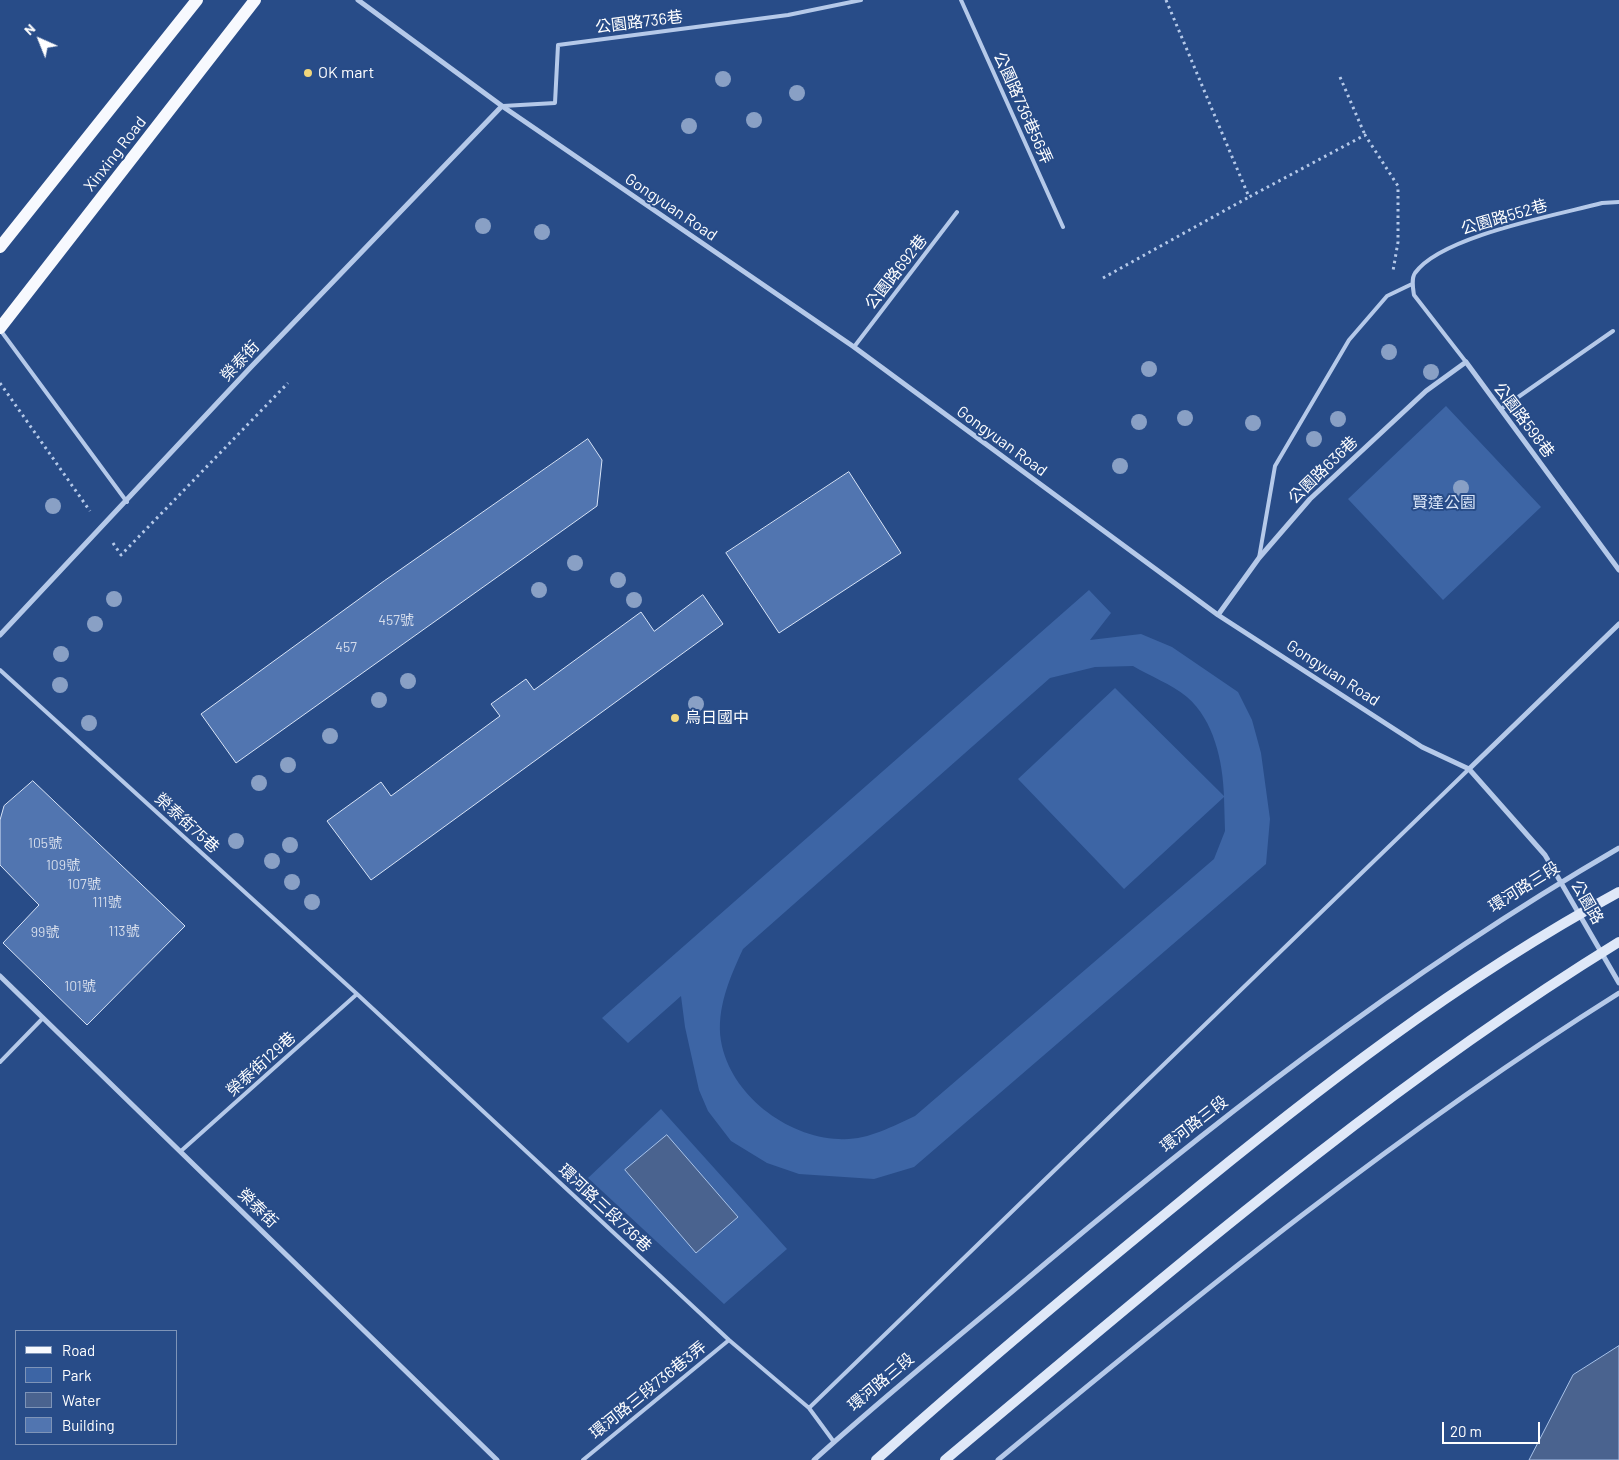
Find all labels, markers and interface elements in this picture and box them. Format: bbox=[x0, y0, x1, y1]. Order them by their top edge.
street label: 公園路736巷 bbox=[594, 7, 684, 37]
north arrow bbox=[15, 15, 65, 65]
text: N bbox=[20, 20, 38, 38]
street label: 公園路736巷56弄 bbox=[990, 49, 1056, 167]
place label: OK mart bbox=[318, 63, 374, 83]
marker: OK mart bbox=[302, 67, 314, 79]
street label: Xinxing Road bbox=[80, 113, 150, 195]
street label: Gongyuan Road bbox=[621, 169, 721, 245]
street label: 公園路552巷 bbox=[1459, 196, 1549, 238]
street label: 公園路692巷 bbox=[861, 231, 931, 313]
street label: 榮泰街 bbox=[217, 337, 263, 385]
street label: 公園路598巷 bbox=[1490, 379, 1558, 461]
street label: Gongyuan Road bbox=[953, 402, 1051, 480]
street label: 公園路636巷 bbox=[1284, 432, 1362, 508]
park label: 賢達公園 bbox=[1412, 493, 1476, 513]
house number: 457號 bbox=[378, 612, 414, 628]
street label: Gongyuan Road bbox=[1283, 636, 1383, 710]
house number: 457 bbox=[335, 639, 357, 655]
place label: 烏日國中 bbox=[685, 708, 749, 728]
marker: 烏日國中 bbox=[669, 712, 681, 724]
street label: 榮泰街75巷 bbox=[151, 789, 223, 857]
house number: 105號 bbox=[28, 835, 62, 851]
house number: 109號 bbox=[46, 857, 80, 873]
street label: 環河路三段 bbox=[1485, 858, 1563, 916]
house number: 107號 bbox=[67, 876, 101, 892]
street label: 公園路 bbox=[1567, 876, 1607, 928]
house number: 111號 bbox=[93, 894, 121, 910]
house number: 113號 bbox=[108, 923, 140, 939]
house number: 99號 bbox=[31, 924, 59, 940]
house number: 101號 bbox=[64, 978, 96, 994]
street label: 榮泰街129巷 bbox=[222, 1028, 300, 1100]
street label: 環河路三段 bbox=[1157, 1092, 1231, 1156]
street label: 環河路三段736巷 bbox=[555, 1160, 655, 1256]
street label: 榮泰街 bbox=[234, 1184, 282, 1232]
legend bbox=[15, 1330, 178, 1445]
street label: 環河路三段736巷3弄 bbox=[586, 1337, 710, 1443]
text: Road bbox=[62, 1341, 95, 1359]
street label: 環河路三段 bbox=[844, 1349, 918, 1415]
text: Park bbox=[62, 1366, 91, 1384]
text: Water bbox=[62, 1391, 101, 1409]
scale bar bbox=[1444, 1412, 1542, 1444]
text: Building bbox=[62, 1416, 115, 1434]
text: 20 m bbox=[1450, 1422, 1482, 1440]

